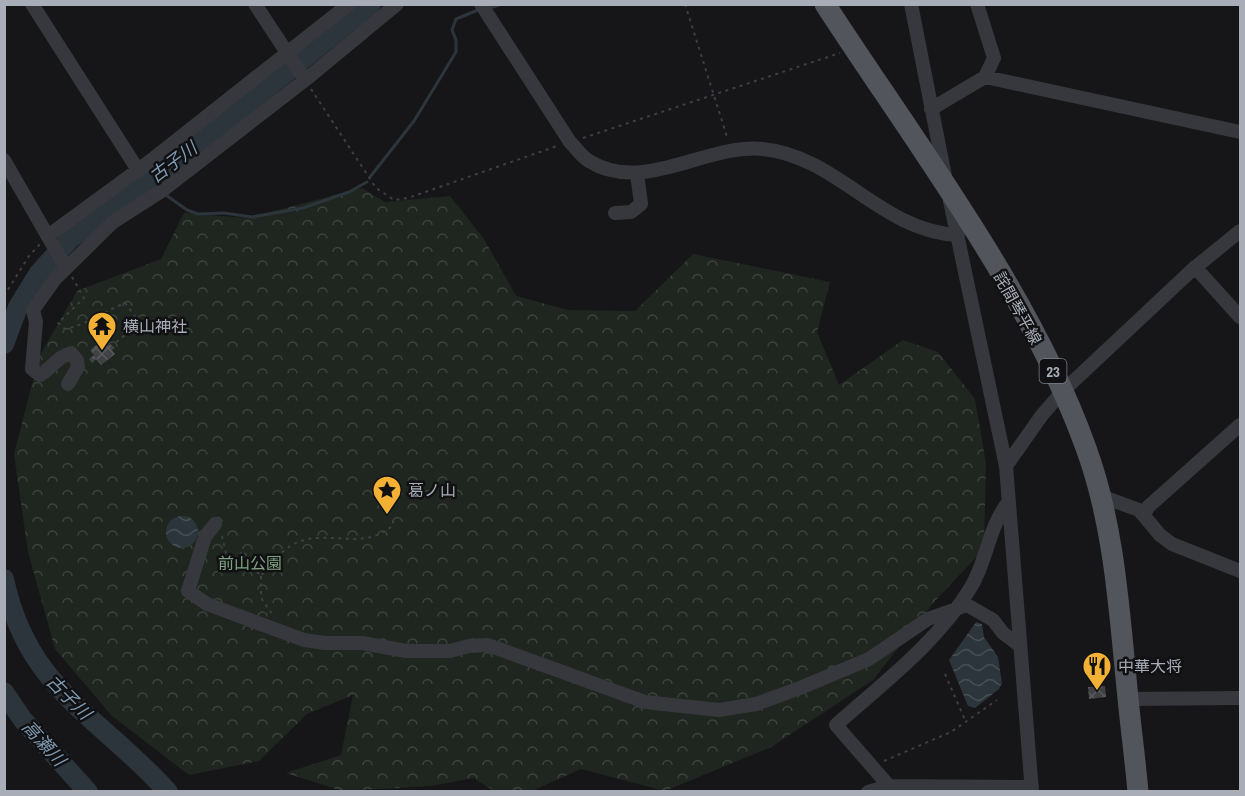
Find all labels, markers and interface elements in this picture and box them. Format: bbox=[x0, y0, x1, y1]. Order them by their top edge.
water label: 古子川 bbox=[144, 135, 204, 188]
street label: 詫間琴平線 bbox=[989, 268, 1047, 348]
temple icon: 横山神社 bbox=[86, 310, 118, 352]
place label: 横山神社 bbox=[123, 315, 187, 337]
road number: 23 bbox=[1040, 359, 1066, 383]
place icon: 葛ノ山 bbox=[371, 474, 403, 516]
place label: 葛ノ山 bbox=[408, 479, 456, 501]
park label: 前山公園 bbox=[218, 552, 282, 574]
restaurant icon: 中華大将 bbox=[1081, 650, 1113, 692]
place label: 中華大将 bbox=[1118, 655, 1182, 677]
water label: 古子川 bbox=[41, 669, 98, 726]
water label: 高瀬川 bbox=[17, 715, 73, 773]

